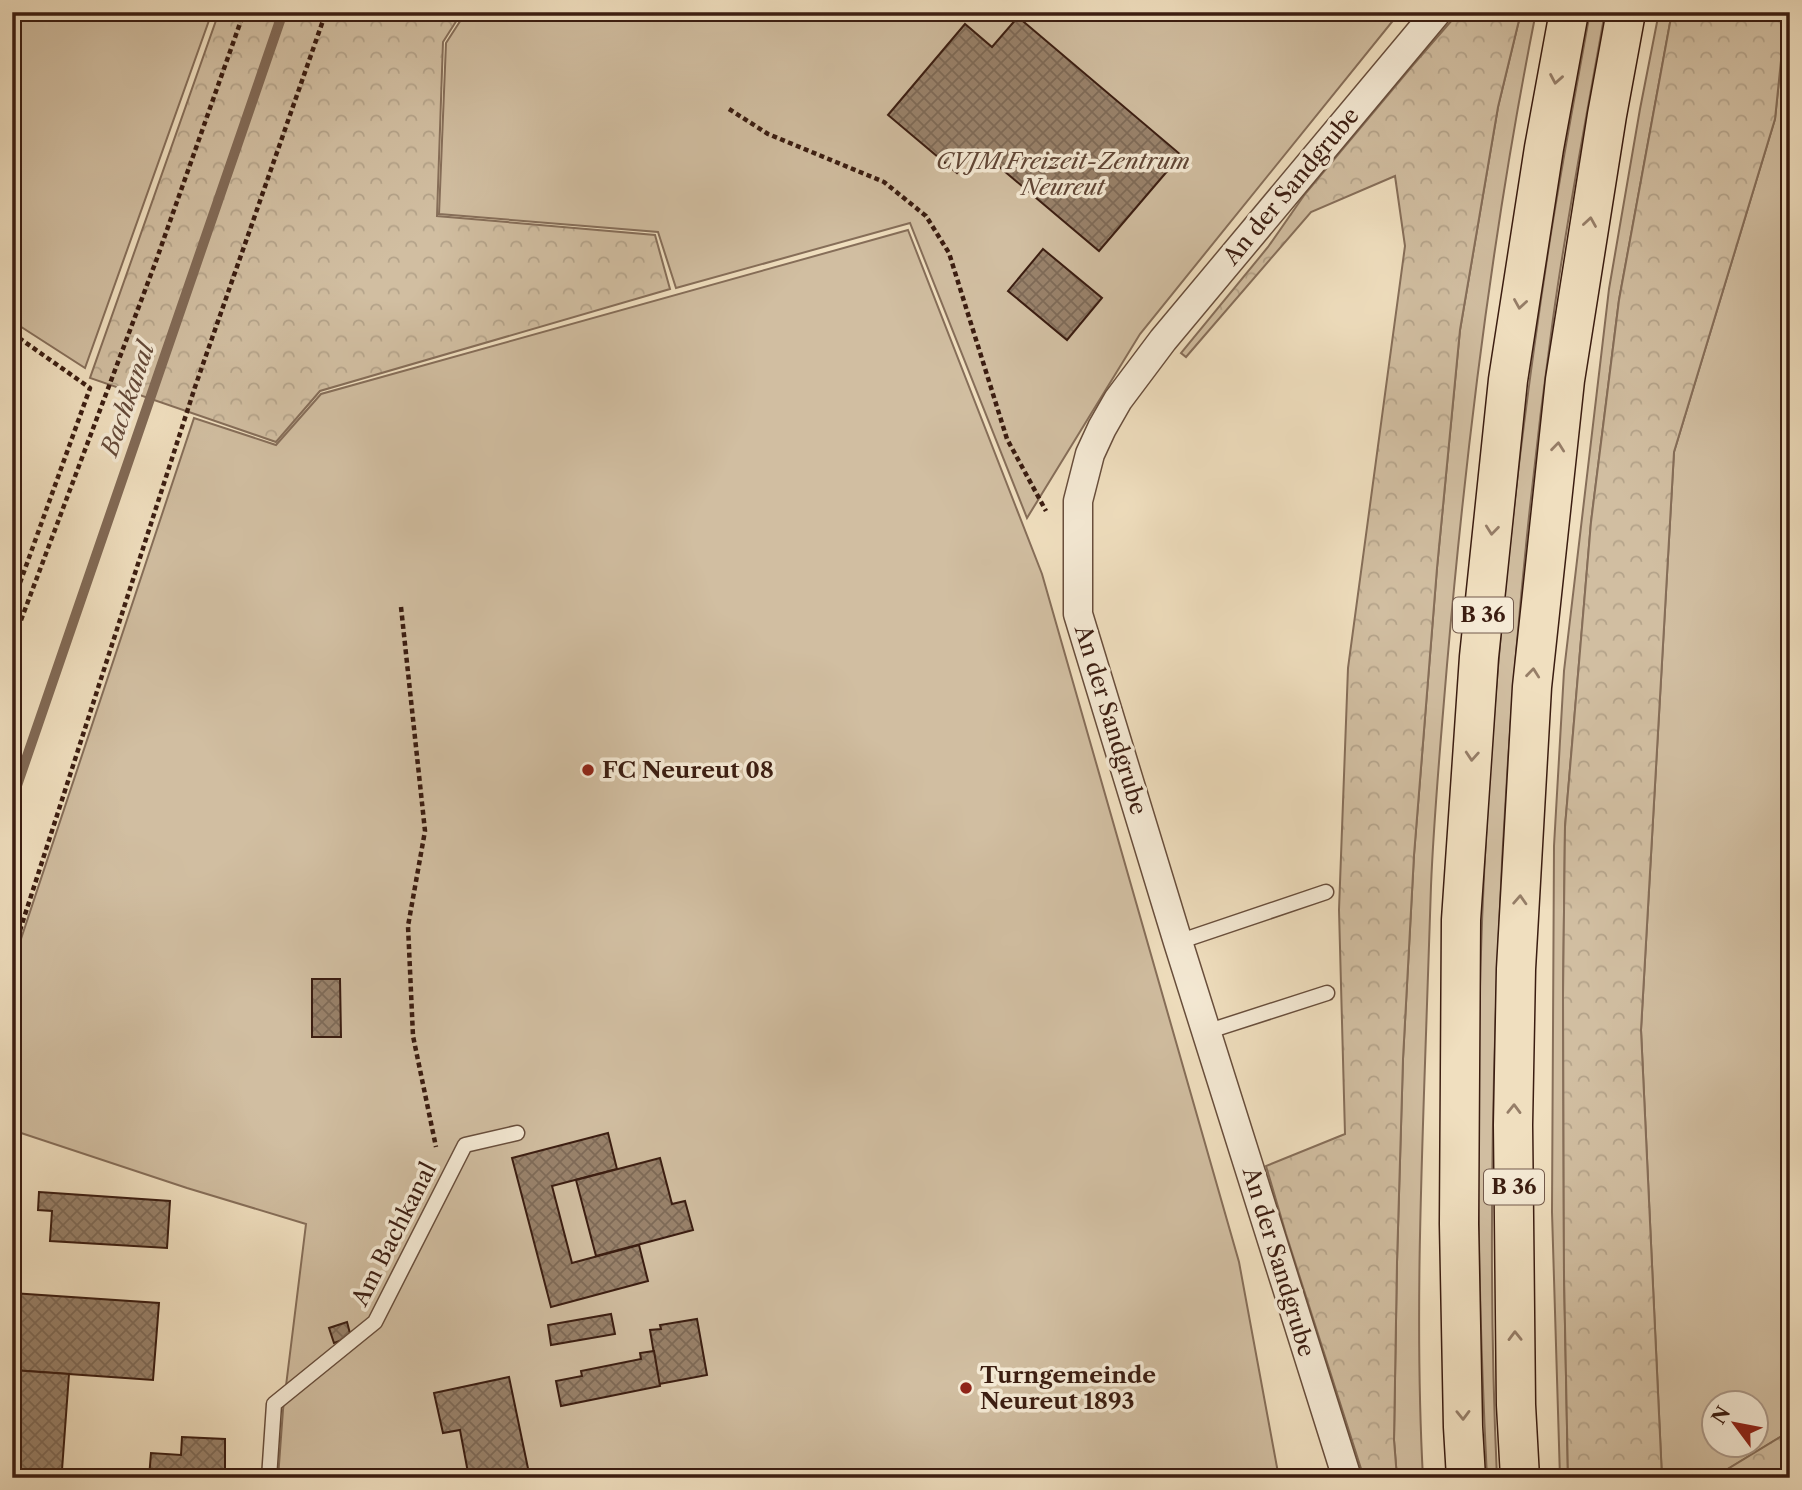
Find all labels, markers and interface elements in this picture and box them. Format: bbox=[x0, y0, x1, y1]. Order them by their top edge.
one-way arrow bbox=[1550, 73, 1565, 85]
street label: An der Sandgrube bbox=[1216, 102, 1365, 271]
park label: CVJM Freizeit-Zentrum Neureut bbox=[936, 147, 1190, 201]
one-way arrow bbox=[1582, 216, 1597, 228]
one-way arrow bbox=[1513, 298, 1528, 310]
water label: Bachkanal bbox=[94, 336, 161, 461]
one-way arrow bbox=[1550, 441, 1565, 452]
one-way arrow bbox=[1485, 524, 1500, 535]
road number: B 36 bbox=[1453, 598, 1513, 632]
street label: An der Sandgrube bbox=[1069, 621, 1153, 818]
one-way arrow bbox=[1526, 668, 1541, 679]
one-way arrow bbox=[1465, 751, 1480, 762]
place label: FC Neureut 08 bbox=[602, 756, 774, 784]
marker: FC Neureut 08 bbox=[580, 762, 596, 778]
one-way arrow bbox=[1512, 895, 1527, 906]
one-way arrow bbox=[1506, 1103, 1521, 1114]
street label: Am Bachkanal bbox=[345, 1157, 442, 1311]
street label: An der Sandgrube bbox=[1237, 1163, 1321, 1360]
road number: B 36 bbox=[1484, 1170, 1544, 1204]
one-way arrow bbox=[1507, 1331, 1523, 1341]
place label: Turngemeinde Neureut 1893 bbox=[980, 1361, 1156, 1415]
marker: Turngemeinde Neureut 1893 bbox=[958, 1380, 974, 1396]
north arrow bbox=[1700, 1388, 1770, 1458]
text: N bbox=[1707, 1402, 1735, 1428]
one-way arrow bbox=[1455, 1410, 1471, 1421]

